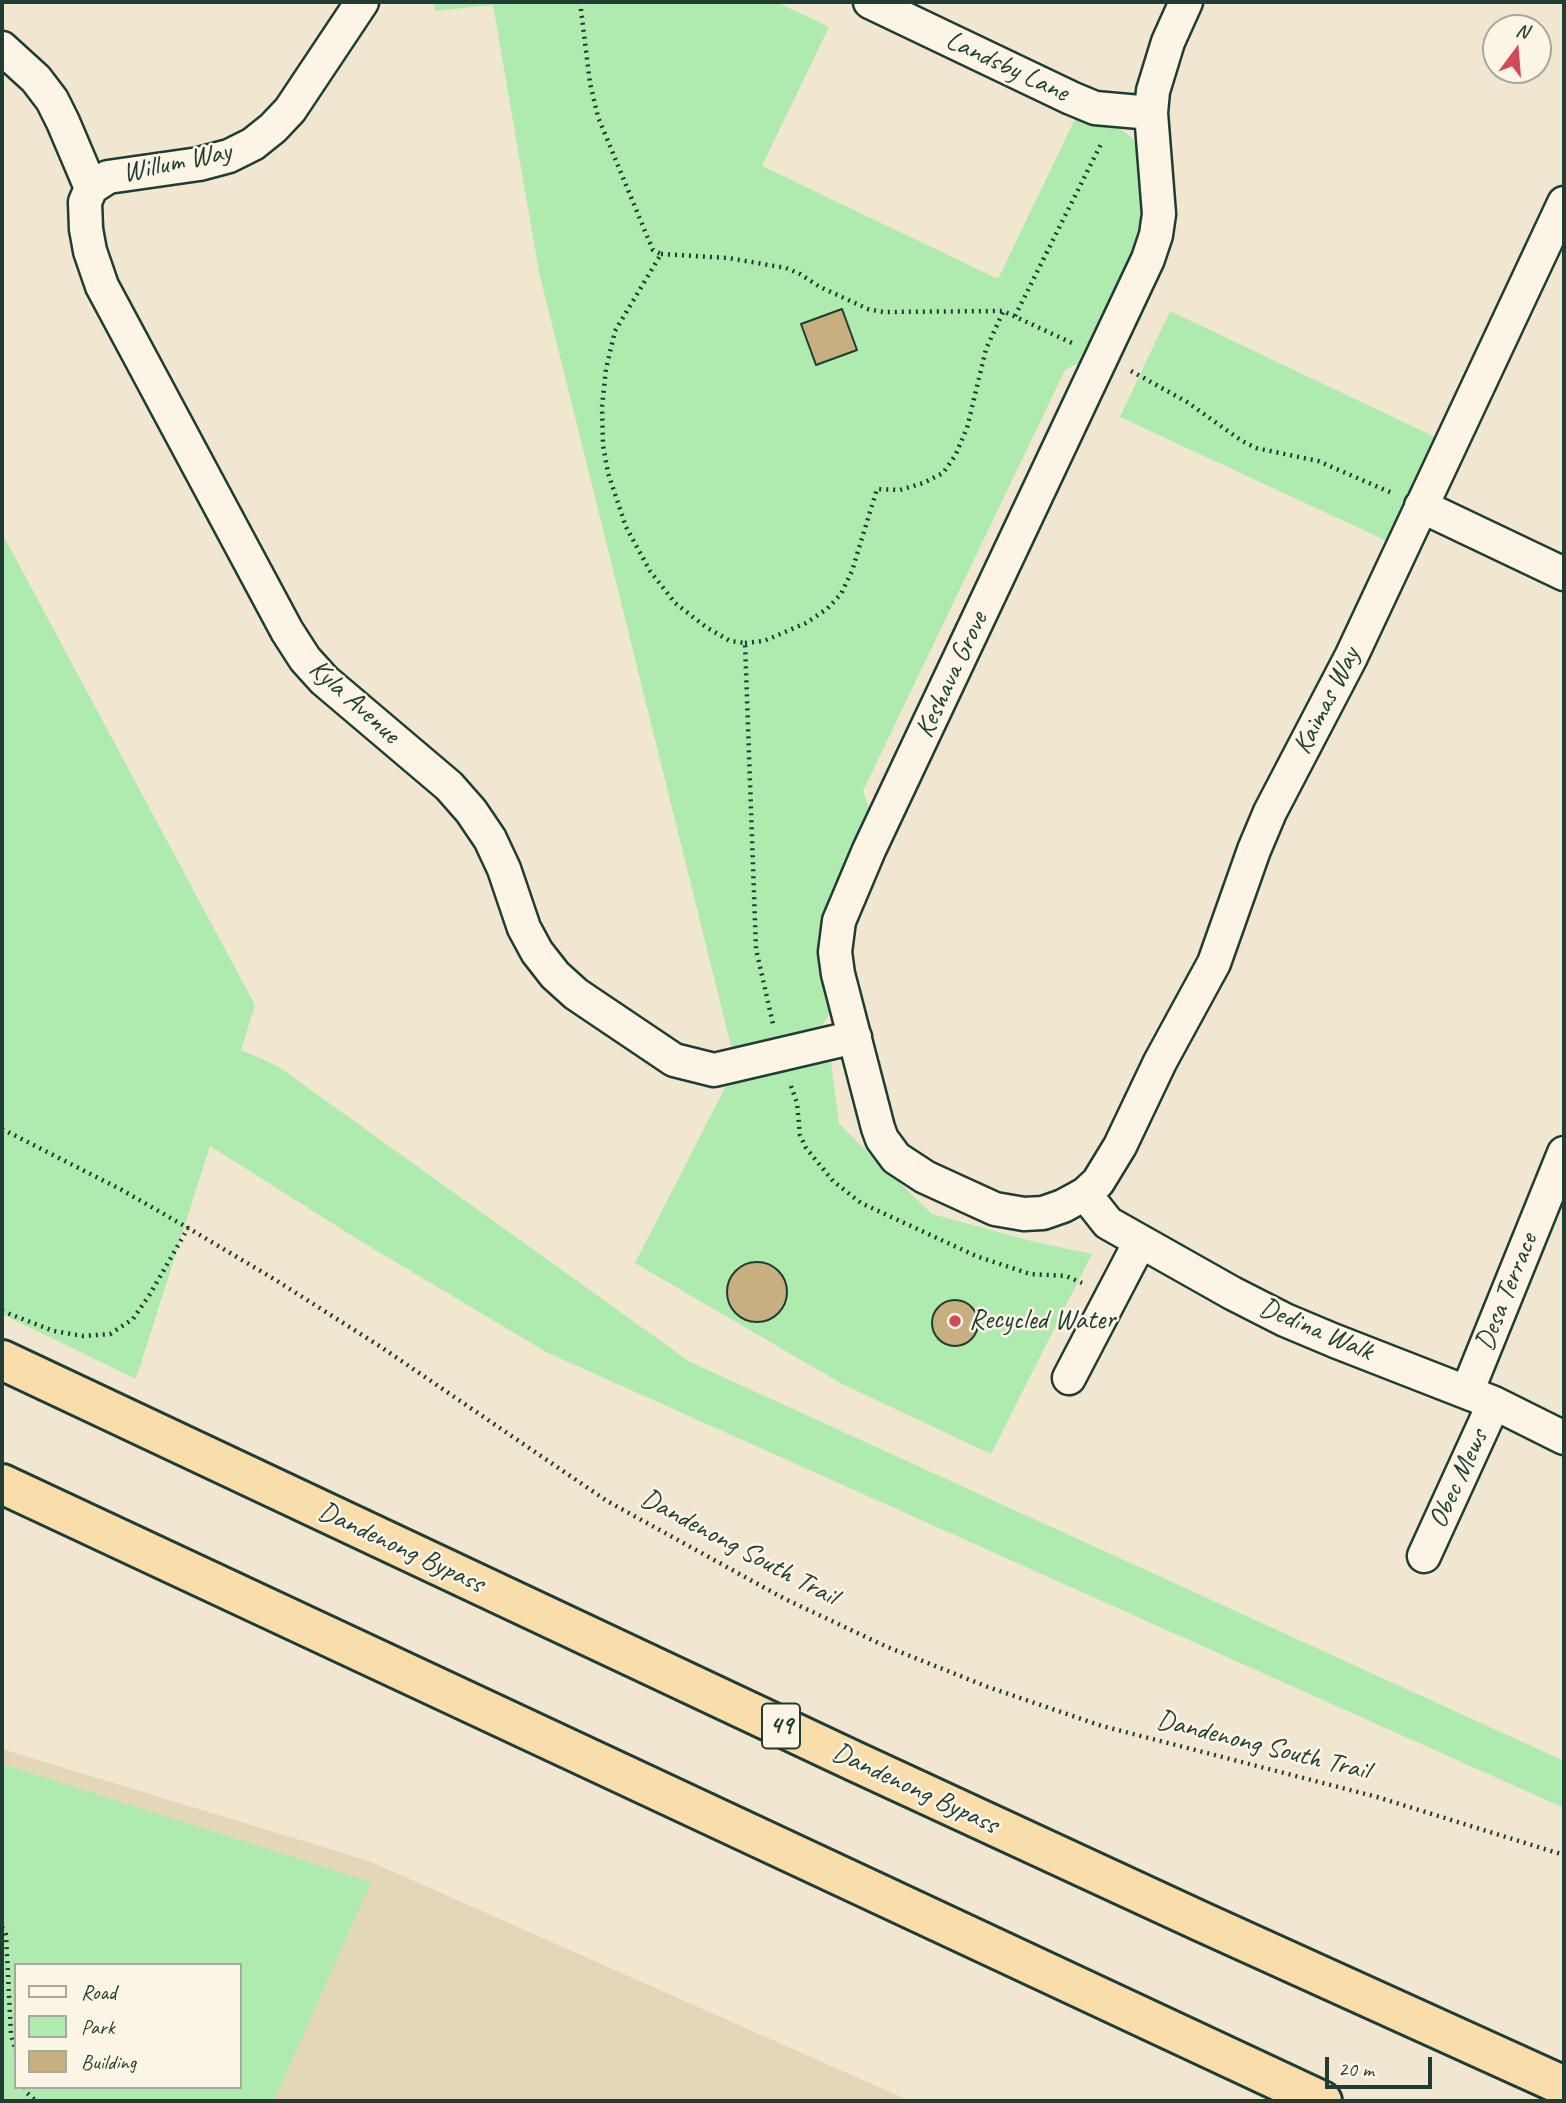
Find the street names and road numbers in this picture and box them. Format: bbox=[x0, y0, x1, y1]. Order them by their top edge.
street label: Landsby Lane bbox=[940, 24, 1074, 110]
street label: Willum Way bbox=[120, 135, 234, 191]
street label: Keshava Grove bbox=[908, 607, 996, 743]
street label: Kaimas Way bbox=[1286, 642, 1368, 760]
street label: Kyla Avenue bbox=[302, 652, 406, 752]
street label: Desa Terrace bbox=[1468, 1228, 1546, 1356]
street label: Dedina Walk bbox=[1254, 1291, 1378, 1369]
street label: Obec Mews bbox=[1422, 1424, 1496, 1534]
street label: Dandenong South Trail bbox=[635, 1482, 843, 1614]
street label: Dandenong Bypass bbox=[313, 1495, 489, 1601]
street label: Dandenong South Trail bbox=[1153, 1703, 1373, 1789]
road number: 49 bbox=[762, 1704, 800, 1749]
street label: Dandenong Bypass bbox=[827, 1736, 1003, 1842]

